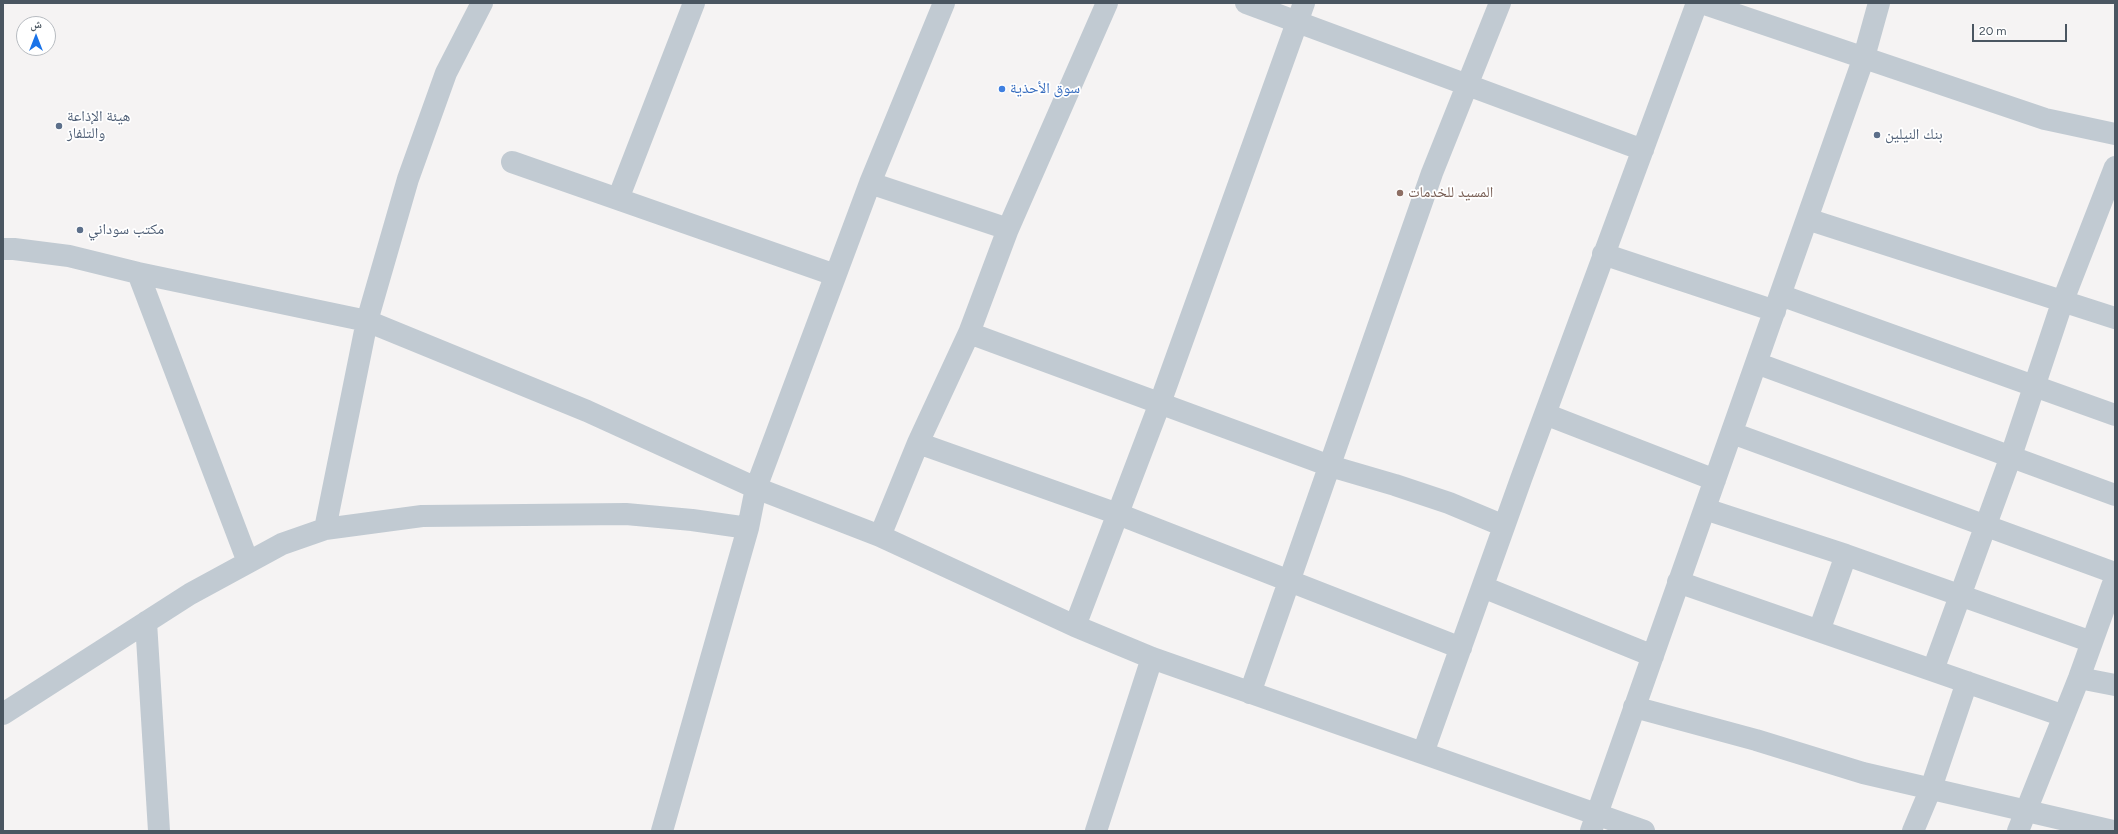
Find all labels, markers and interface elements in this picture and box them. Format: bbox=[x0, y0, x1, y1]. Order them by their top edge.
north arrow bbox=[16, 16, 56, 56]
scale bar bbox=[1974, 16, 2069, 42]
text: ش bbox=[30, 18, 42, 31]
text: 20 m bbox=[1979, 24, 2007, 38]
place label: سوق الأحذية bbox=[1010, 80, 1080, 98]
marker: سوق الأحذية bbox=[997, 84, 1007, 94]
place label: هيئة الإذاعة والتلفاز bbox=[67, 108, 130, 143]
marker: هيئة الإذاعة والتلفاز bbox=[54, 121, 64, 131]
place label: بنك النيلين bbox=[1885, 126, 1943, 144]
marker: بنك النيلين bbox=[1872, 130, 1882, 140]
place label: المسيد للخدمات bbox=[1408, 184, 1493, 202]
marker: المسيد للخدمات bbox=[1395, 188, 1405, 198]
place label: مكتب سوداني bbox=[88, 221, 164, 239]
marker: مكتب سوداني bbox=[75, 225, 85, 235]

